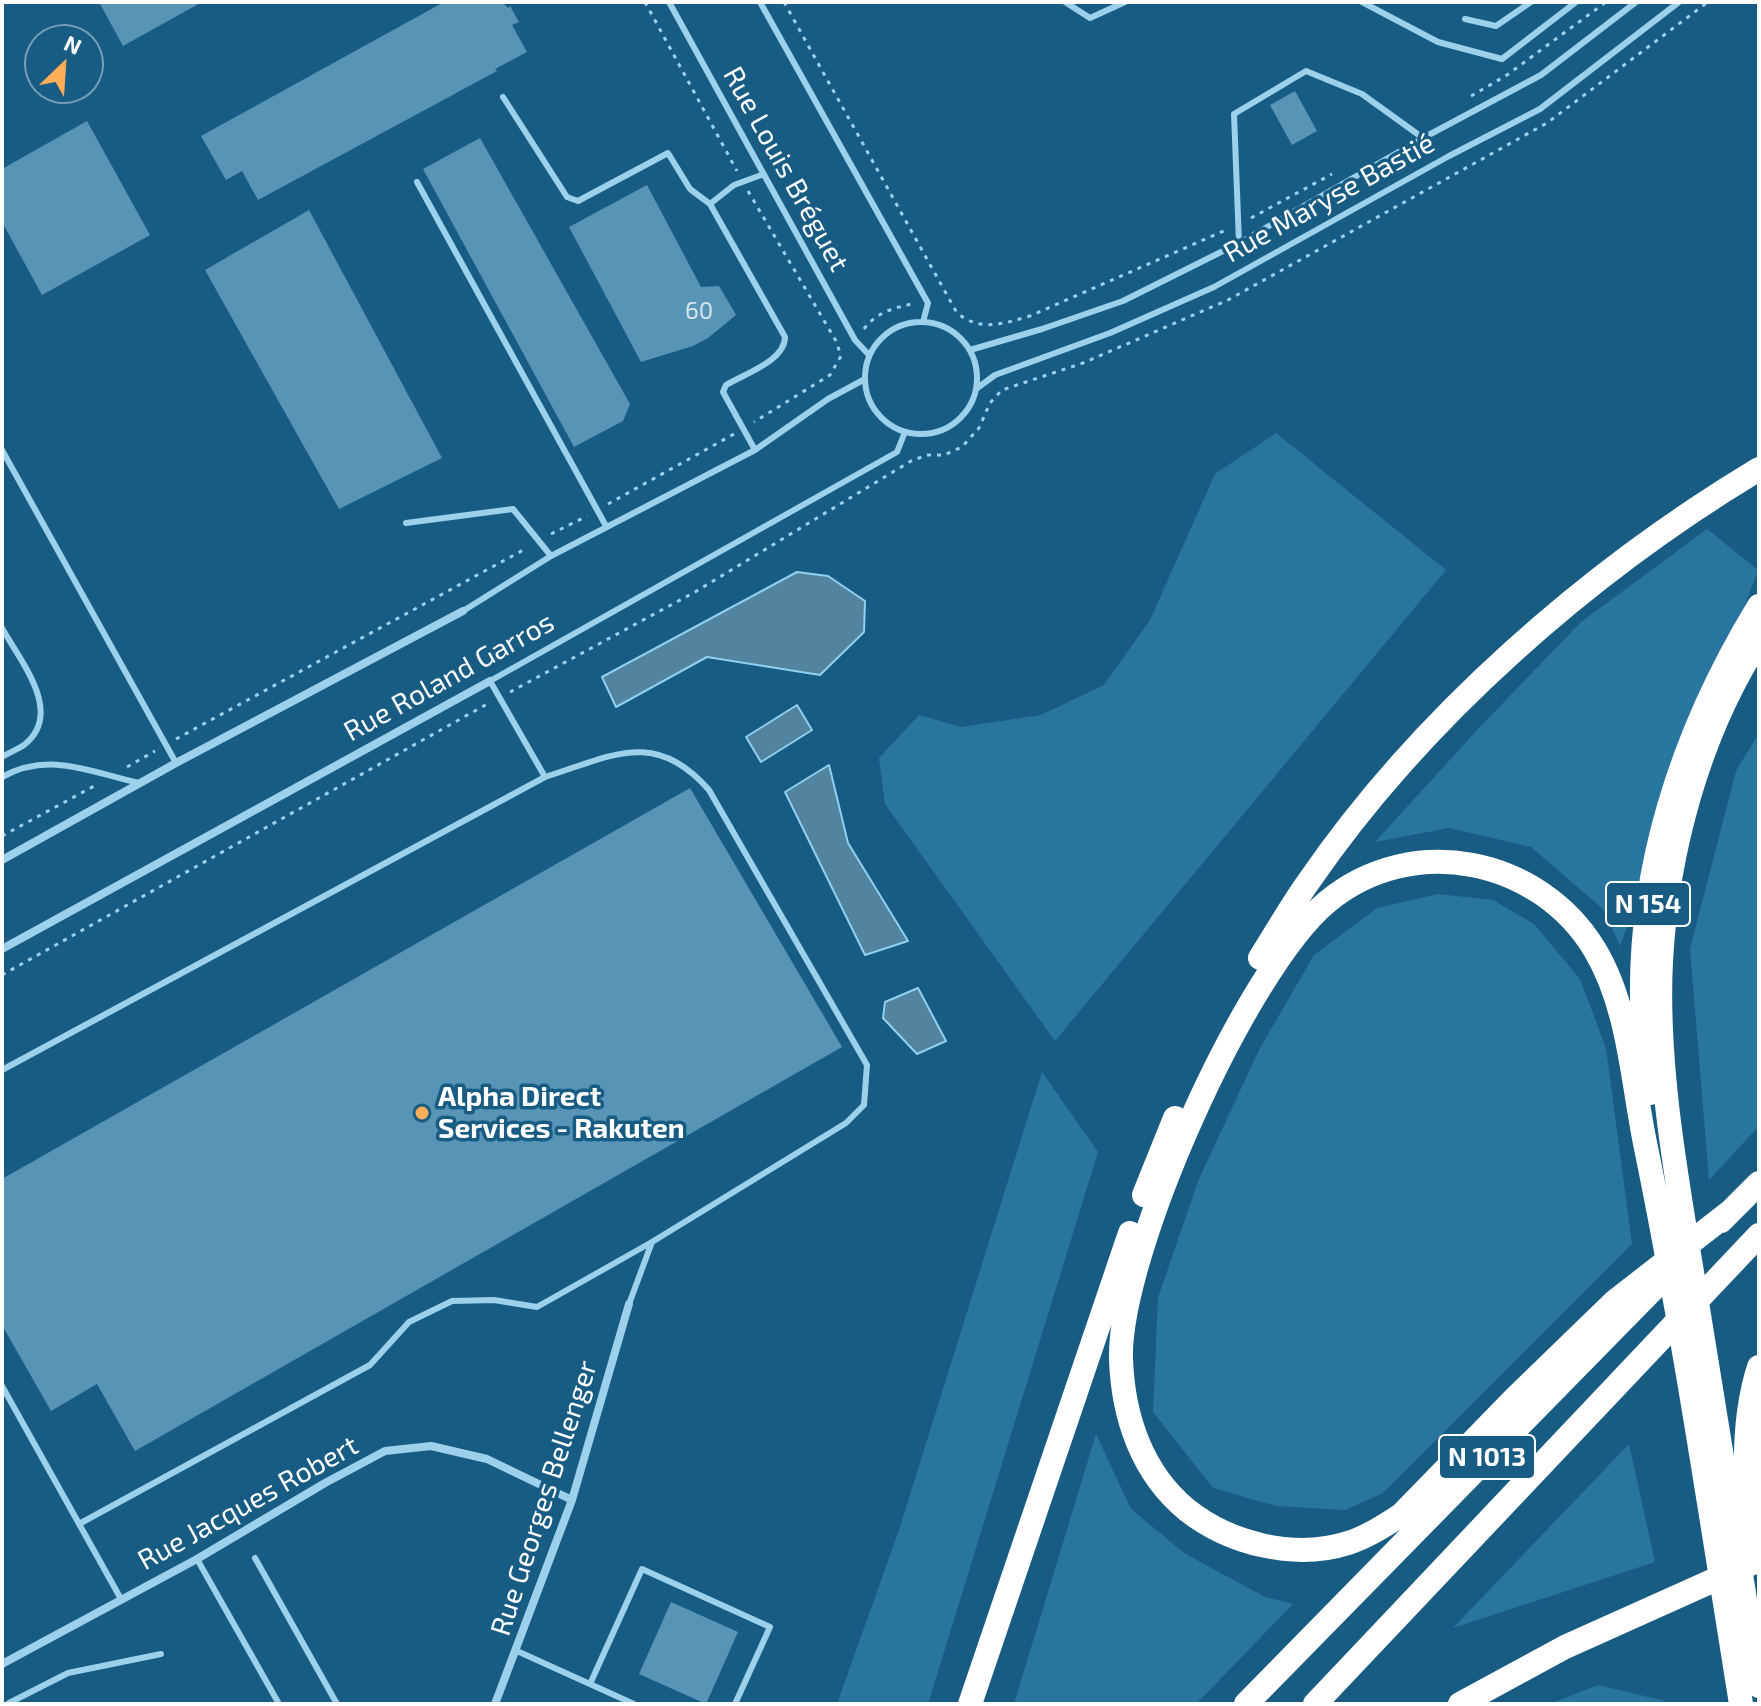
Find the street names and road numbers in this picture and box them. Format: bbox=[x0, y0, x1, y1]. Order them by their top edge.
street label: Rue Louis Bréguet bbox=[716, 61, 856, 277]
street label: Rue Maryse Bastié bbox=[1218, 126, 1440, 270]
street label: Rue Roland Garros bbox=[338, 605, 560, 749]
road number: N 154 bbox=[1606, 882, 1690, 926]
street label: Rue Georges Bellenger bbox=[484, 1356, 604, 1640]
street label: Rue Jacques Robert bbox=[132, 1429, 364, 1577]
road number: N 1013 bbox=[1439, 1435, 1535, 1479]

